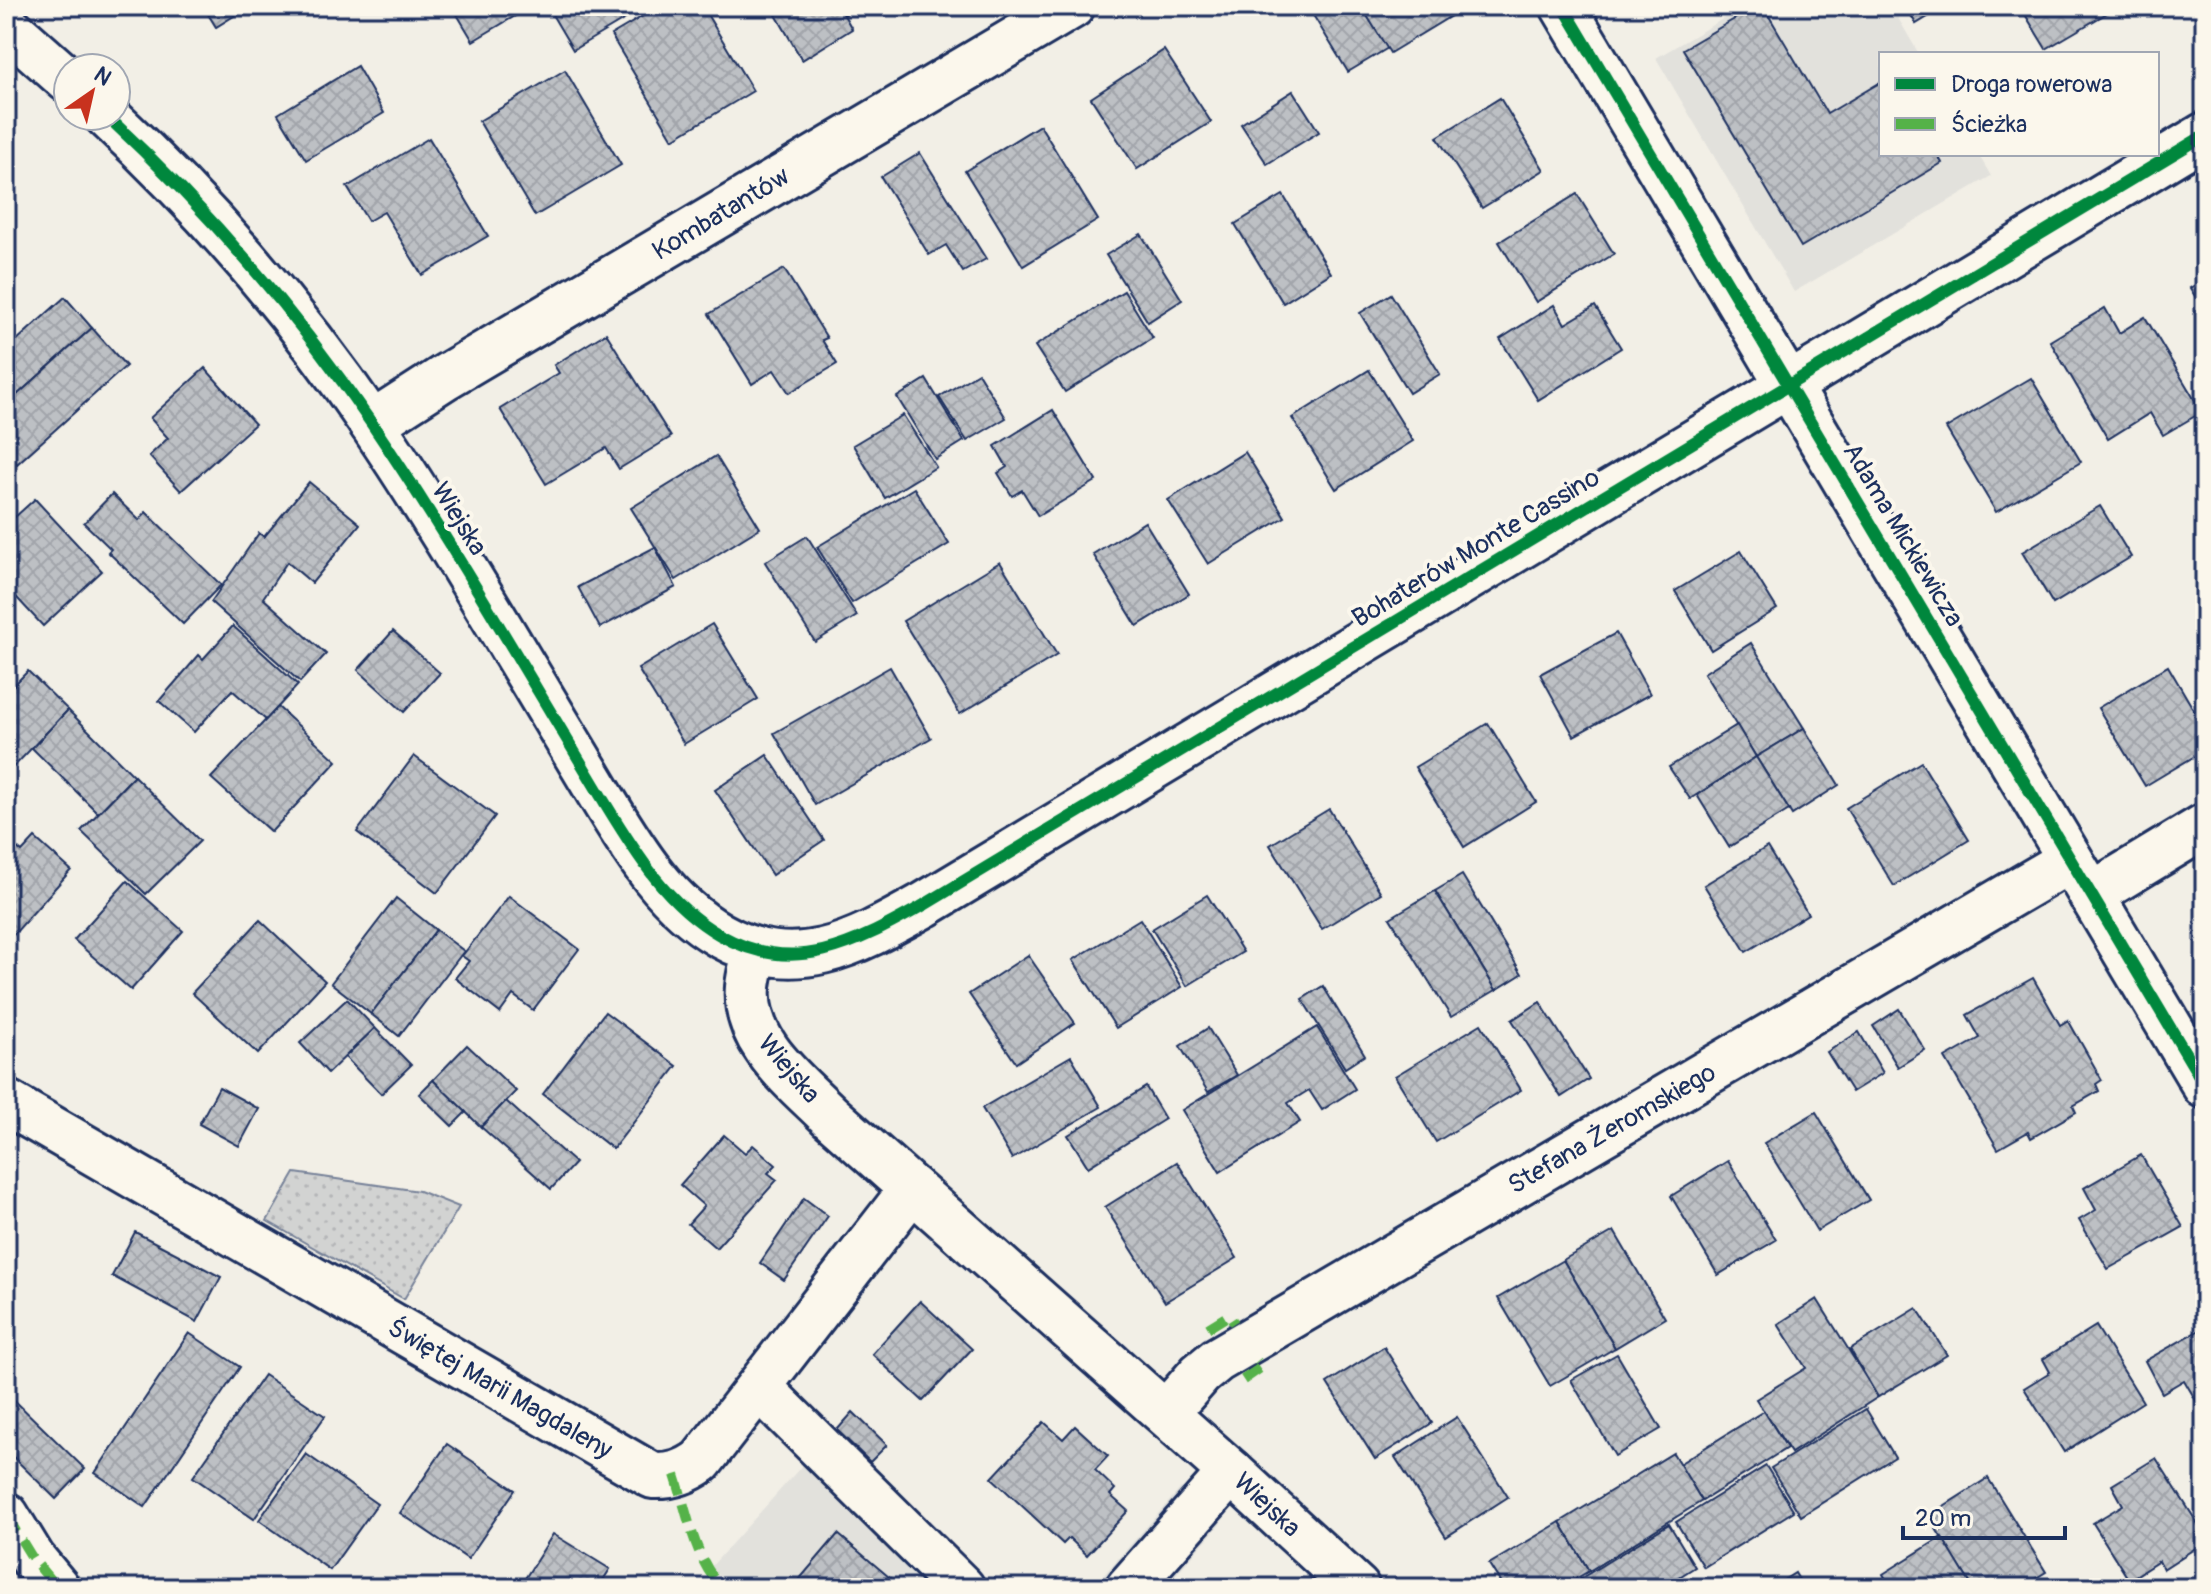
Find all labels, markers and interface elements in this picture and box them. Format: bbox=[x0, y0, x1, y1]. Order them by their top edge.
north arrow bbox=[52, 52, 132, 132]
legend bbox=[1879, 52, 2159, 156]
text: N bbox=[89, 60, 117, 92]
text: Droga rowerowa bbox=[1951, 70, 2112, 99]
text: Ścieżka bbox=[1951, 110, 2027, 139]
street label: Kombatantów bbox=[647, 160, 796, 268]
street label: Adama Mickiewicza bbox=[1836, 437, 1970, 633]
street label: Bohaterów Monte Cassino bbox=[1346, 461, 1606, 635]
street label: Wiejska bbox=[424, 477, 494, 561]
street label: Wiejska bbox=[751, 1028, 827, 1110]
street label: Stefana Żeromskiego bbox=[1502, 1056, 1722, 1202]
street label: Świętej Marii Magdaleny bbox=[382, 1312, 618, 1466]
street label: Wiejska bbox=[1227, 1466, 1307, 1544]
scale bar bbox=[1903, 1490, 2065, 1540]
text: 20 m bbox=[1915, 1504, 1971, 1533]

